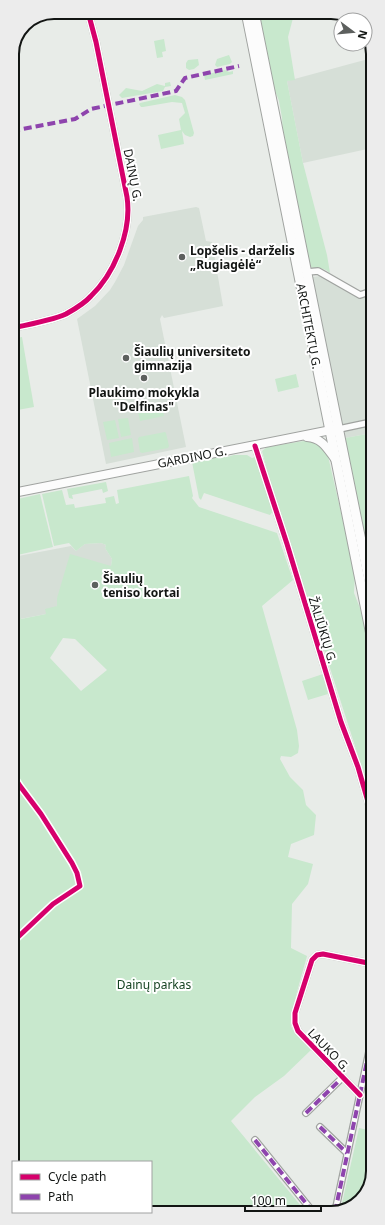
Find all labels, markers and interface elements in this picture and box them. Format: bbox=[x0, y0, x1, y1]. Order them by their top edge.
north arrow bbox=[333, 12, 373, 52]
text: N bbox=[355, 29, 372, 41]
street label: DAINŲ G. bbox=[120, 147, 146, 203]
place label: Lopšelis - darželis „Rugiagėlė“ bbox=[190, 242, 295, 273]
marker: Lopšelis - darželis „Rugiagėlė“ bbox=[177, 252, 187, 262]
street label: ARCHITEKTŲ G. bbox=[292, 282, 326, 370]
place label: Šiaulių universiteto gimnazija bbox=[134, 343, 251, 374]
marker: Šiaulių universiteto gimnazija bbox=[121, 353, 131, 363]
marker: Plaukimo mokykla "Delfinas" bbox=[139, 373, 149, 383]
place label: Plaukimo mokykla "Delfinas" bbox=[88, 384, 200, 415]
street label: GARDINO G. bbox=[156, 442, 228, 472]
place label: Šiaulių teniso kortai bbox=[103, 570, 180, 601]
marker: Šiaulių teniso kortai bbox=[90, 580, 100, 590]
street label: ŽALIŪKIŲ G. bbox=[305, 595, 341, 665]
park label: Dainų parkas bbox=[117, 976, 191, 993]
street label: LAUKO G. bbox=[304, 1025, 354, 1075]
legend bbox=[12, 1161, 152, 1213]
text: Cycle path bbox=[48, 1168, 106, 1185]
scale bar bbox=[245, 1187, 321, 1213]
text: Path bbox=[48, 1188, 74, 1205]
text: 100 m bbox=[251, 1192, 286, 1209]

